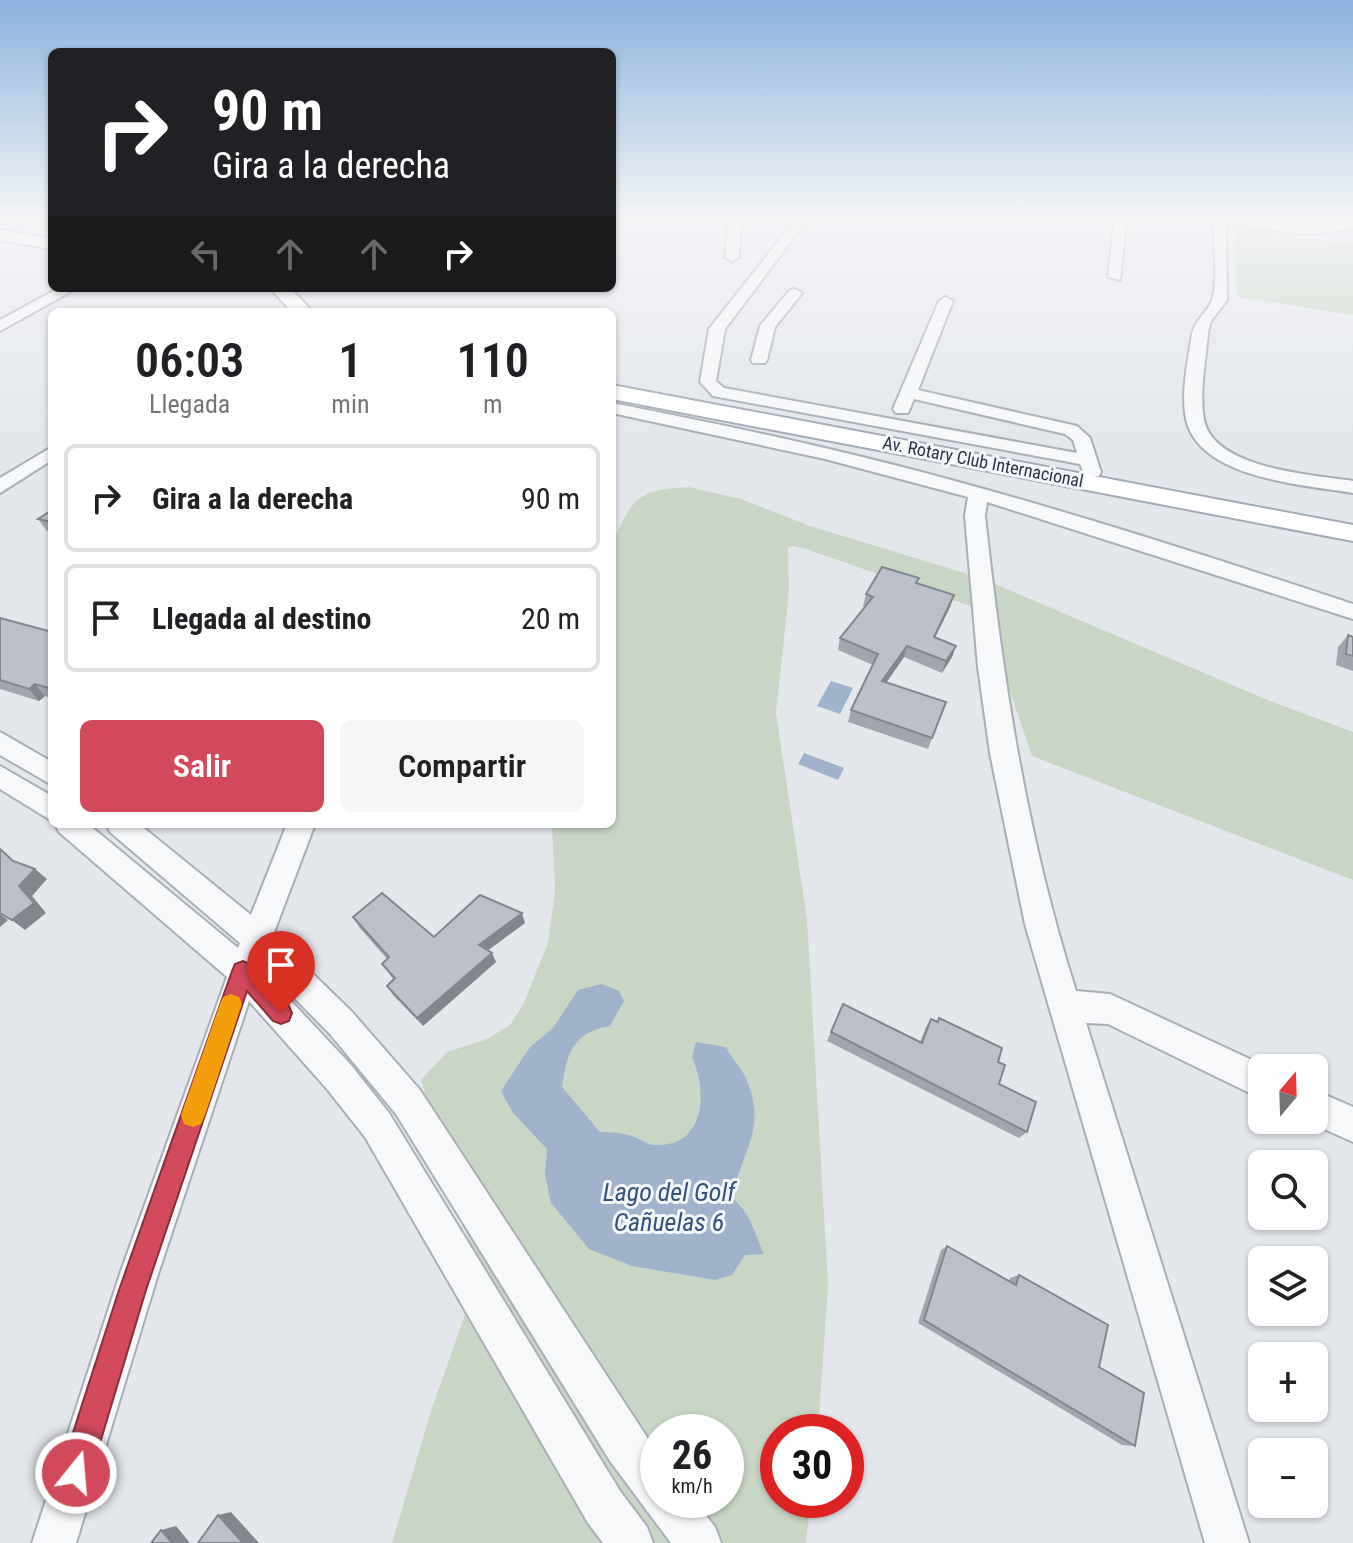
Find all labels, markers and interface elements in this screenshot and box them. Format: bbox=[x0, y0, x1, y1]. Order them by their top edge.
text: 90 m bbox=[212, 78, 323, 144]
icon: right bbox=[80, 80, 184, 184]
text: Gira a la derecha bbox=[212, 145, 450, 187]
icon: left bbox=[184, 232, 228, 276]
icon: ahead bbox=[268, 232, 312, 276]
icon: ahead bbox=[352, 232, 396, 276]
icon: right bbox=[436, 232, 480, 276]
text: 06:03 bbox=[135, 332, 244, 389]
text: 1 bbox=[338, 332, 362, 389]
text: 110 bbox=[457, 332, 529, 389]
text: Llegada bbox=[149, 389, 230, 419]
text: min bbox=[331, 389, 369, 419]
text: m bbox=[483, 389, 503, 419]
street label: Av. Rotary Club Internacional bbox=[881, 432, 1085, 491]
icon: right bbox=[84, 476, 128, 520]
text: Gira a la derecha bbox=[152, 481, 353, 516]
text: 90 m bbox=[521, 481, 580, 516]
icon: arrive bbox=[84, 596, 128, 640]
text: Llegada al destino bbox=[152, 601, 371, 636]
text: 20 m bbox=[521, 601, 580, 636]
button: Salir bbox=[80, 720, 324, 812]
button: Compartir bbox=[340, 720, 584, 812]
pin bbox=[247, 931, 315, 1013]
icon: arrive bbox=[259, 943, 303, 987]
north arrow bbox=[1248, 1054, 1328, 1134]
map controls bbox=[1248, 1054, 1328, 1518]
button: search bbox=[1248, 1150, 1328, 1230]
water label: Lago del Golf Cañuelas 6 bbox=[603, 1177, 737, 1237]
button: layers bbox=[1248, 1246, 1328, 1326]
button: + bbox=[1248, 1342, 1328, 1422]
speed limit sign: 30 bbox=[760, 1414, 864, 1518]
position arrow bbox=[34, 1431, 118, 1515]
text: 26 bbox=[672, 1432, 712, 1479]
button: − bbox=[1248, 1438, 1328, 1518]
text: km/h bbox=[671, 1474, 713, 1498]

